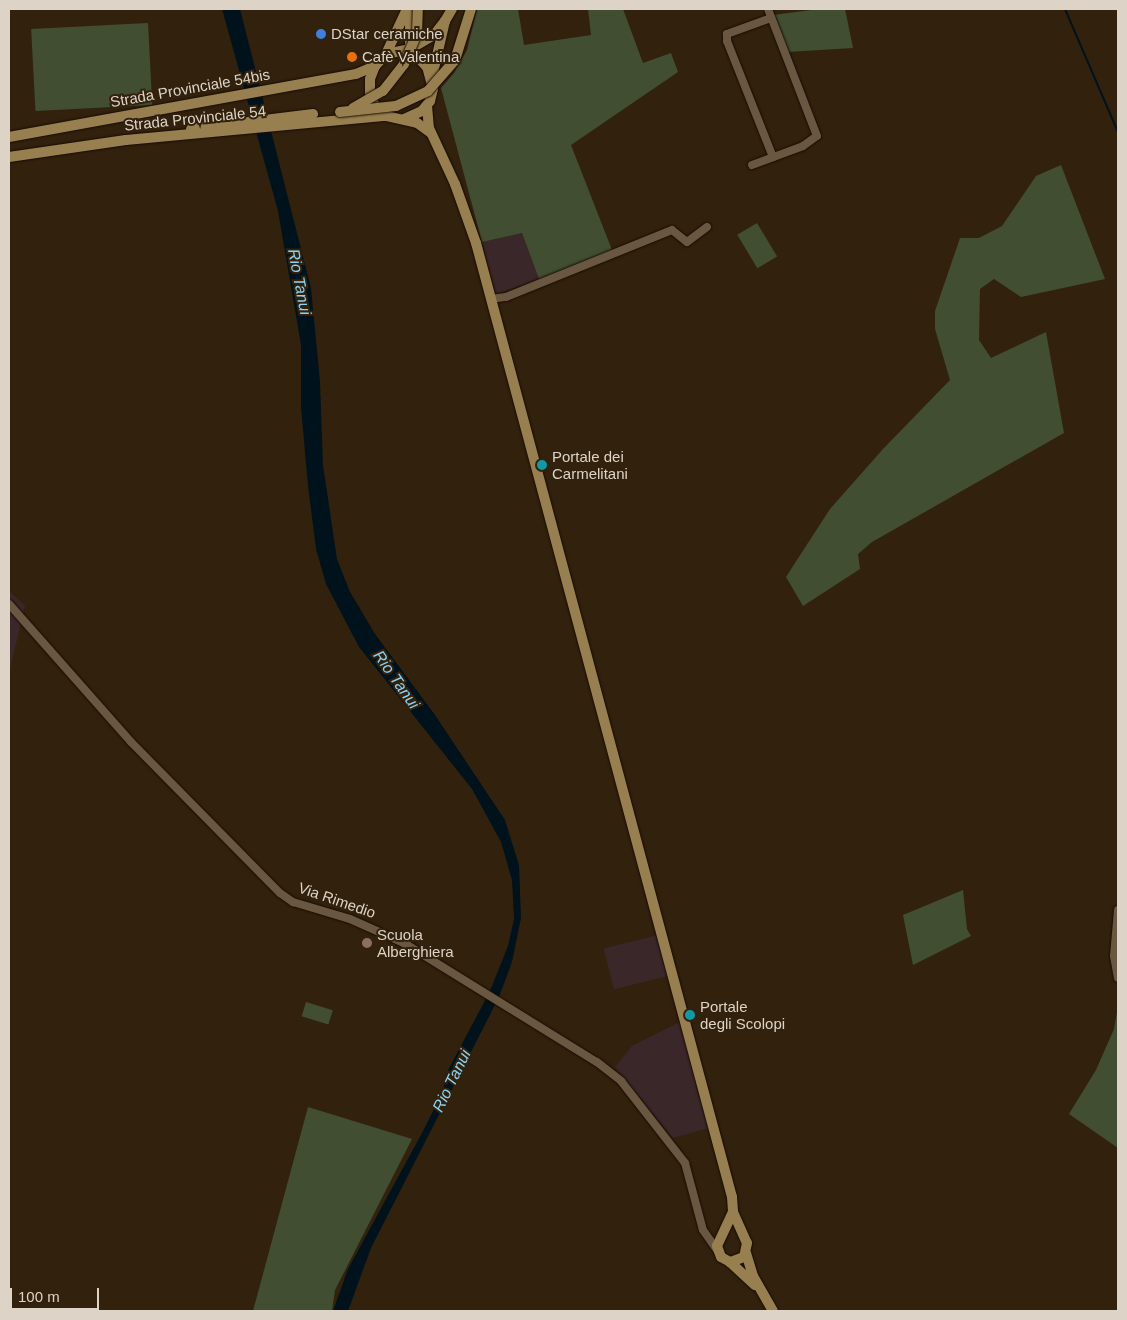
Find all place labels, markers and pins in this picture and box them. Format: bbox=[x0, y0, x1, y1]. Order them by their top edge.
place label: DStar ceramiche bbox=[331, 25, 443, 43]
marker: DStar ceramiche bbox=[315, 28, 327, 40]
place label: Cafè Valentina bbox=[362, 48, 459, 66]
marker: Cafè Valentina bbox=[346, 51, 358, 63]
place label: Portale dei Carmelitani bbox=[552, 447, 628, 482]
marker: Portale dei Carmelitani bbox=[536, 459, 548, 471]
place label: Scuola Alberghiera bbox=[377, 925, 454, 960]
marker: Scuola Alberghiera bbox=[361, 937, 373, 949]
place label: Portale degli Scolopi bbox=[700, 997, 785, 1032]
marker: Portale degli Scolopi bbox=[684, 1009, 696, 1021]

